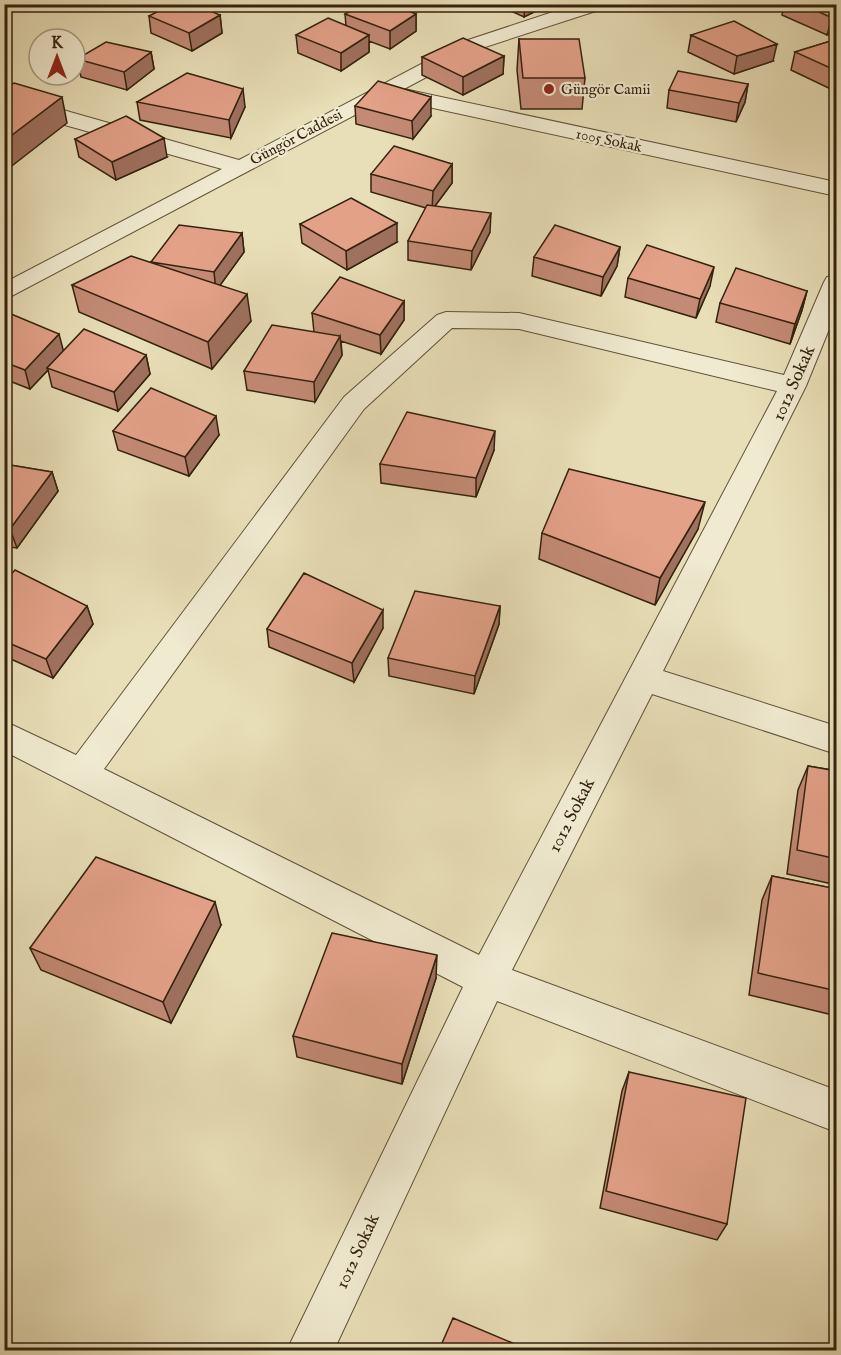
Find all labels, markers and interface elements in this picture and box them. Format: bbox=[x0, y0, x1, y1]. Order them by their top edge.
north arrow bbox=[27, 27, 87, 87]
text: K bbox=[51, 34, 64, 54]
place label: Güngör Camii bbox=[561, 80, 650, 99]
marker: Güngör Camii bbox=[542, 82, 556, 96]
street label: Güngör Caddesi bbox=[247, 105, 346, 170]
street label: 1005 Sokak bbox=[574, 124, 645, 157]
street label: 1012 Sokak bbox=[768, 342, 821, 425]
street label: 1012 Sokak bbox=[544, 774, 601, 857]
street label: 1012 Sokak bbox=[331, 1210, 386, 1293]

